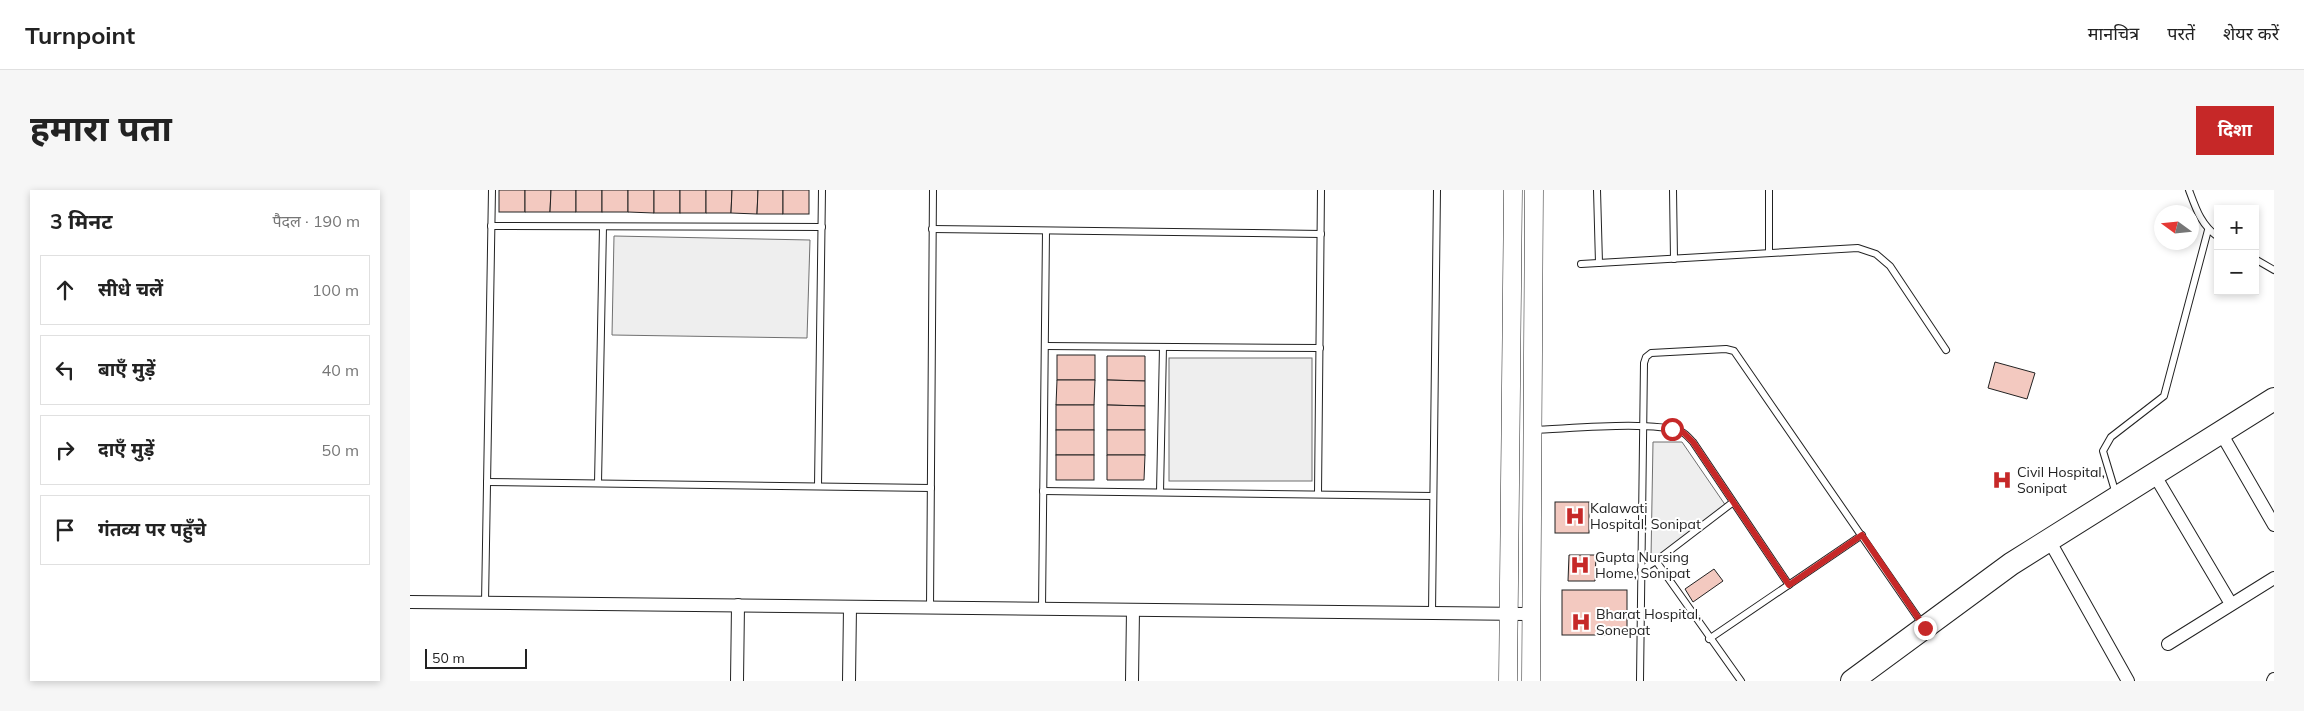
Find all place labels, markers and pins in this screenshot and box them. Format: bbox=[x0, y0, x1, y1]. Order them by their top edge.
place label: Civil Hospital, Sonipat bbox=[2017, 463, 2105, 497]
hospital icon: Civil Hospital, Sonipat bbox=[1991, 469, 2013, 491]
place label: Kalawati Hospital, Sonipat bbox=[1590, 499, 1701, 533]
hospital icon: Kalawati Hospital, Sonipat bbox=[1564, 505, 1586, 527]
place label: Gupta Nursing Home, Sonipat bbox=[1595, 548, 1691, 582]
hospital icon: Gupta Nursing Home, Sonipat bbox=[1569, 554, 1591, 576]
place label: Bharat Hospital, Sonepat bbox=[1596, 605, 1701, 639]
hospital icon: Bharat Hospital, Sonepat bbox=[1570, 611, 1592, 633]

